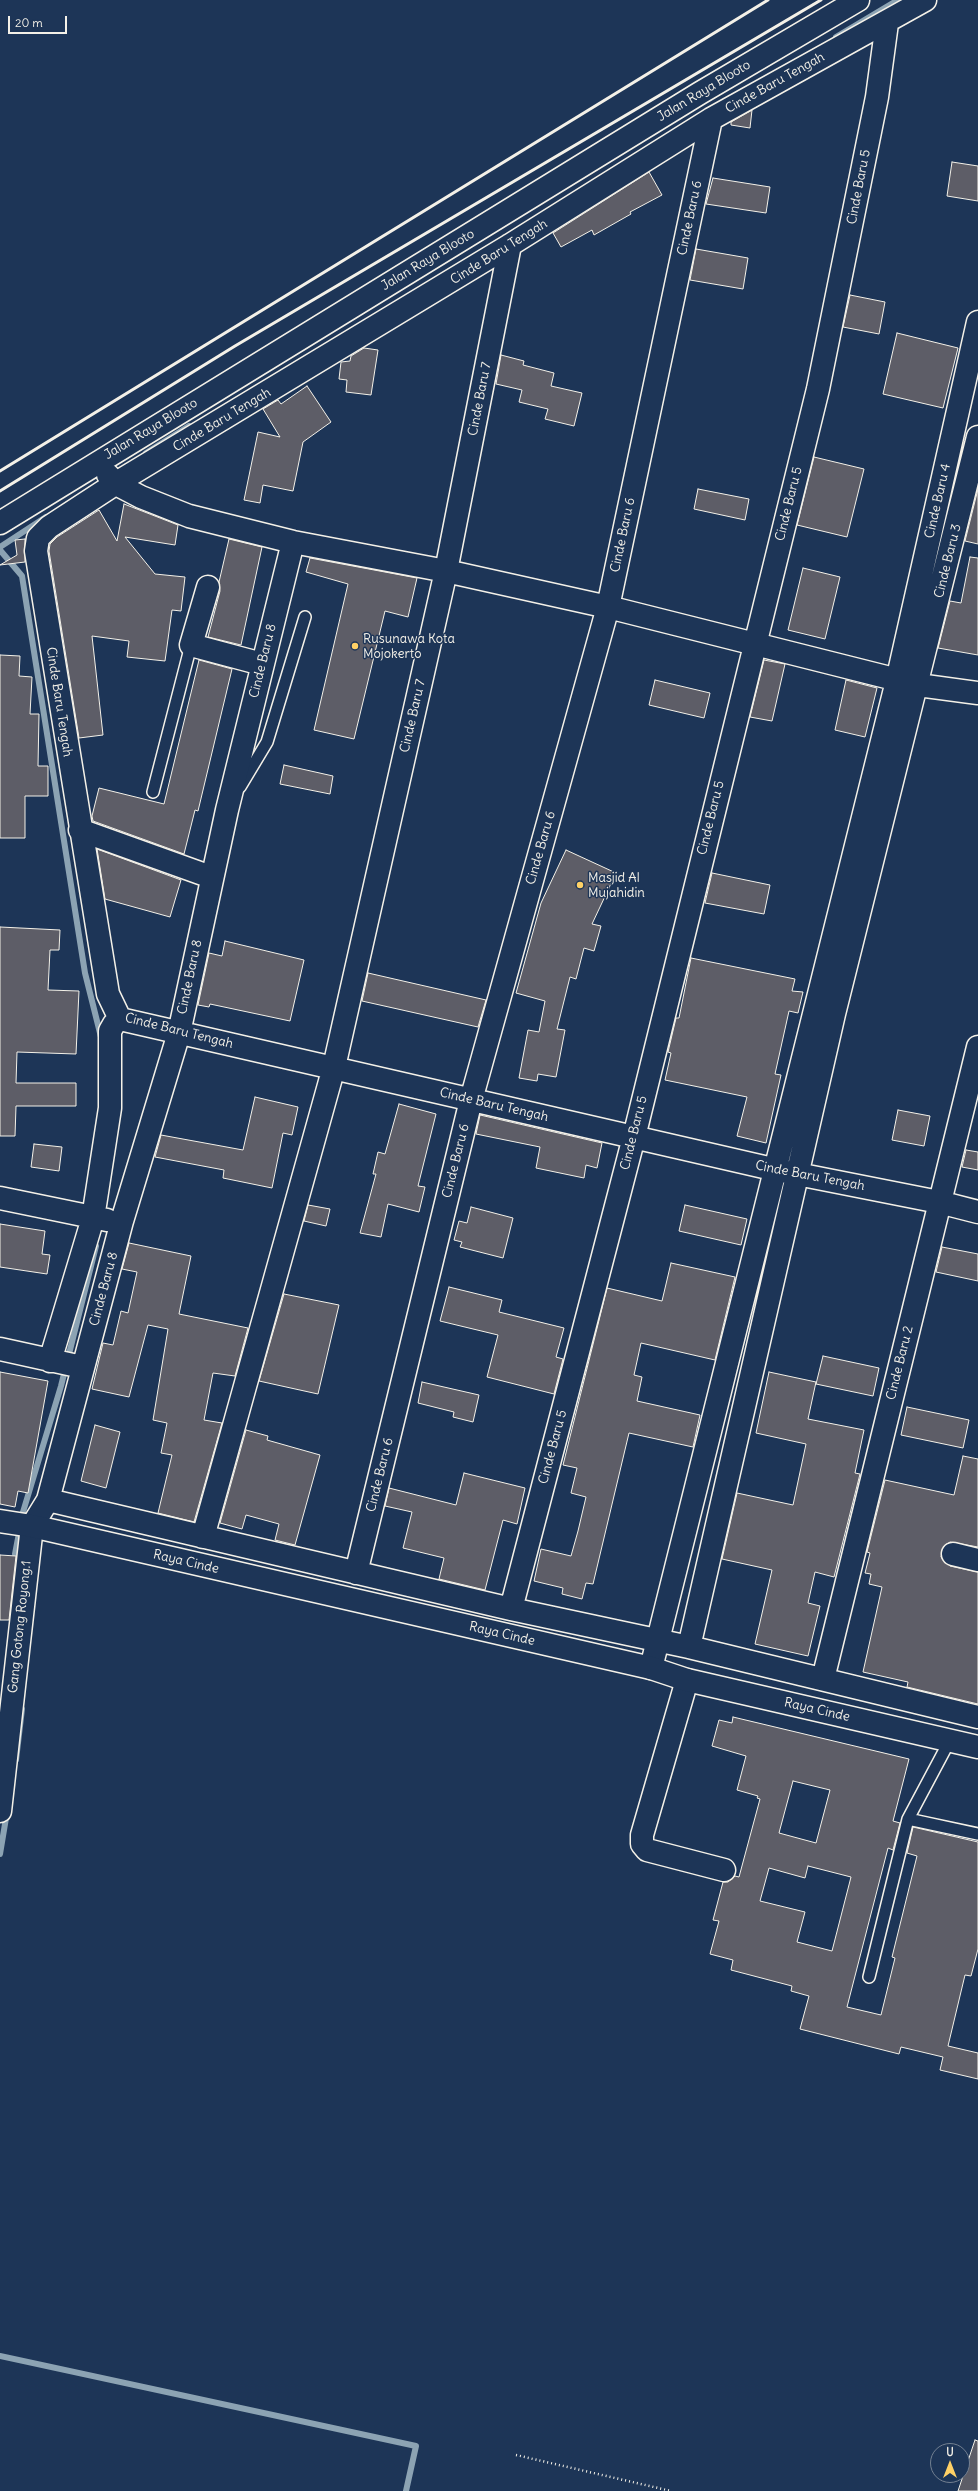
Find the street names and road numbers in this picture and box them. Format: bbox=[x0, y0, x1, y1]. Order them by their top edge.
street label: Cinde Baru Tengah bbox=[723, 49, 827, 117]
street label: Jalan Raya Blooto bbox=[655, 57, 753, 125]
street label: Cinde Baru 5 bbox=[844, 148, 874, 226]
street label: Cinde Baru 6 bbox=[674, 179, 706, 257]
street label: Cinde Baru Tengah bbox=[448, 216, 550, 288]
street label: Jalan Raya Blooto bbox=[379, 226, 477, 294]
street label: Cinde Baru 7 bbox=[465, 361, 495, 437]
street label: Cinde Baru Tengah bbox=[170, 385, 274, 455]
street label: Jalan Raya Blooto bbox=[102, 395, 200, 463]
street label: Cinde Baru 4 bbox=[922, 462, 954, 540]
street label: Cinde Baru 5 bbox=[772, 465, 806, 543]
street label: Cinde Baru 6 bbox=[607, 496, 639, 574]
street label: Cinde Baru 3 bbox=[931, 522, 965, 600]
street label: Cinde Baru 8 bbox=[246, 622, 280, 700]
street label: Cinde Baru Tengah bbox=[43, 646, 75, 758]
street label: Cinde Baru 7 bbox=[397, 678, 429, 754]
street label: Cinde Baru 5 bbox=[694, 779, 728, 857]
street label: Cinde Baru 6 bbox=[523, 809, 559, 887]
street label: Cinde Baru 8 bbox=[174, 938, 206, 1016]
street label: Cinde Baru Tengah bbox=[123, 1010, 235, 1052]
street label: Cinde Baru Tengah bbox=[438, 1085, 550, 1125]
street label: Cinde Baru 5 bbox=[617, 1094, 651, 1172]
street label: Cinde Baru 6 bbox=[439, 1122, 473, 1200]
street label: Cinde Baru Tengah bbox=[754, 1158, 866, 1194]
street label: Cinde Baru 8 bbox=[87, 1250, 121, 1328]
street label: Cinde Baru 2 bbox=[883, 1324, 917, 1402]
street label: Cinde Baru 5 bbox=[536, 1408, 570, 1486]
street label: Cinde Baru 6 bbox=[363, 1436, 397, 1514]
street label: Raya Cinde bbox=[152, 1547, 220, 1577]
street label: Gang Gotong Royong.1 bbox=[5, 1560, 35, 1694]
street label: Raya Cinde bbox=[468, 1619, 536, 1649]
street label: Raya Cinde bbox=[783, 1695, 851, 1725]

